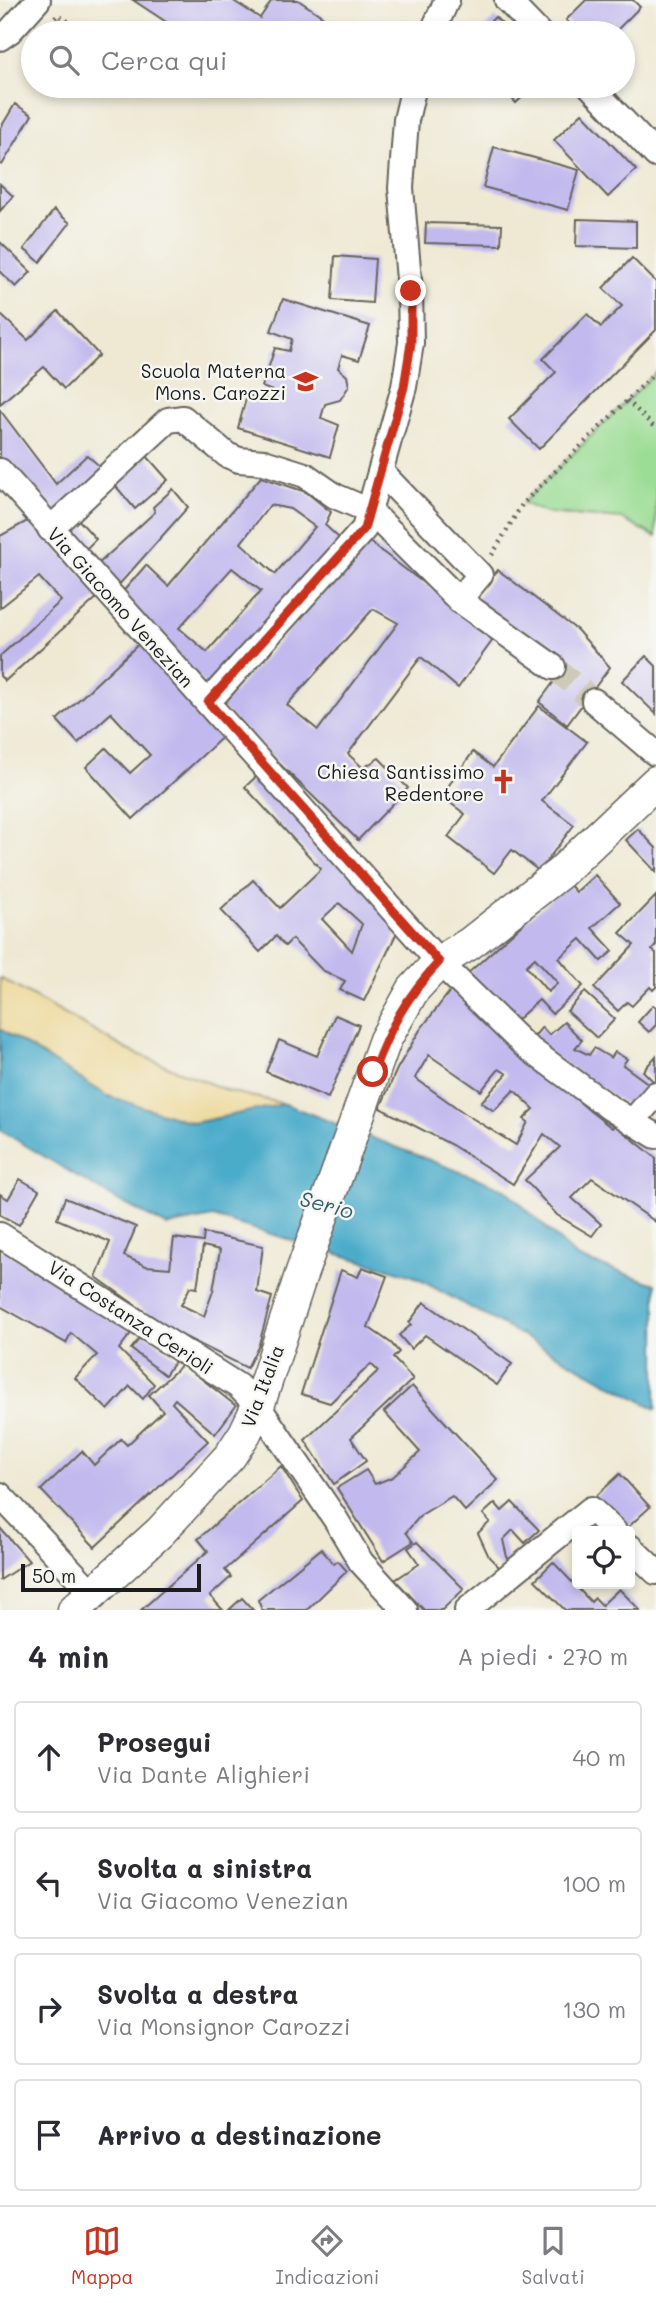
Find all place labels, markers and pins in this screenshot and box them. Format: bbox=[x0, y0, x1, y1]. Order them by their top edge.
place label: Scuola Materna Mons. Carozzi bbox=[141, 358, 286, 405]
school or university icon: Scuola Materna Mons. Carozzi bbox=[292, 367, 320, 395]
place label: Chiesa Santissimo Redentore bbox=[317, 759, 484, 806]
church icon: Chiesa Santissimo Redentore bbox=[490, 768, 518, 796]

